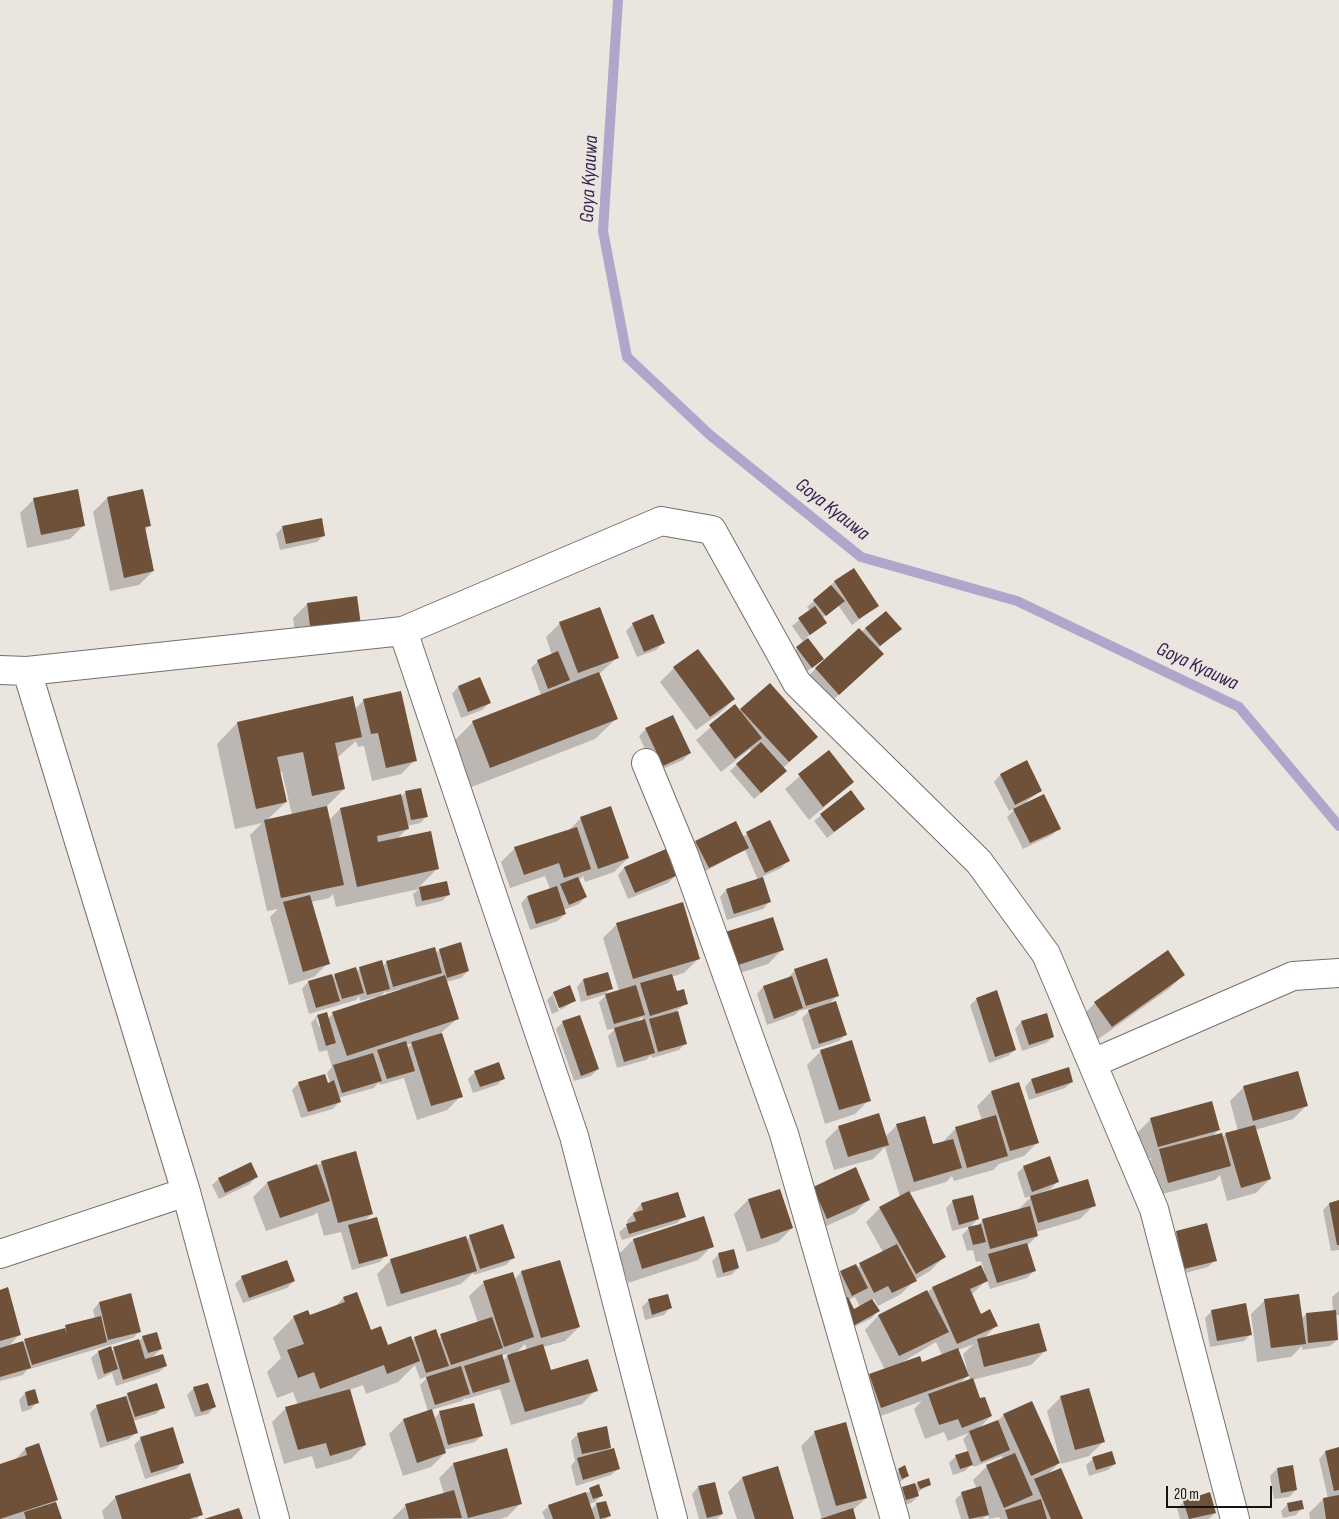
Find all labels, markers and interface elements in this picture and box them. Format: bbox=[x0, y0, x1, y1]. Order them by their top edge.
water label: Goya Kyauwa bbox=[576, 135, 604, 223]
water label: Goya Kyauwa bbox=[790, 474, 874, 546]
water label: Goya Kyauwa bbox=[1152, 638, 1242, 696]
scale bar bbox=[1169, 1476, 1275, 1508]
text: 20 m bbox=[1174, 1485, 1199, 1504]

